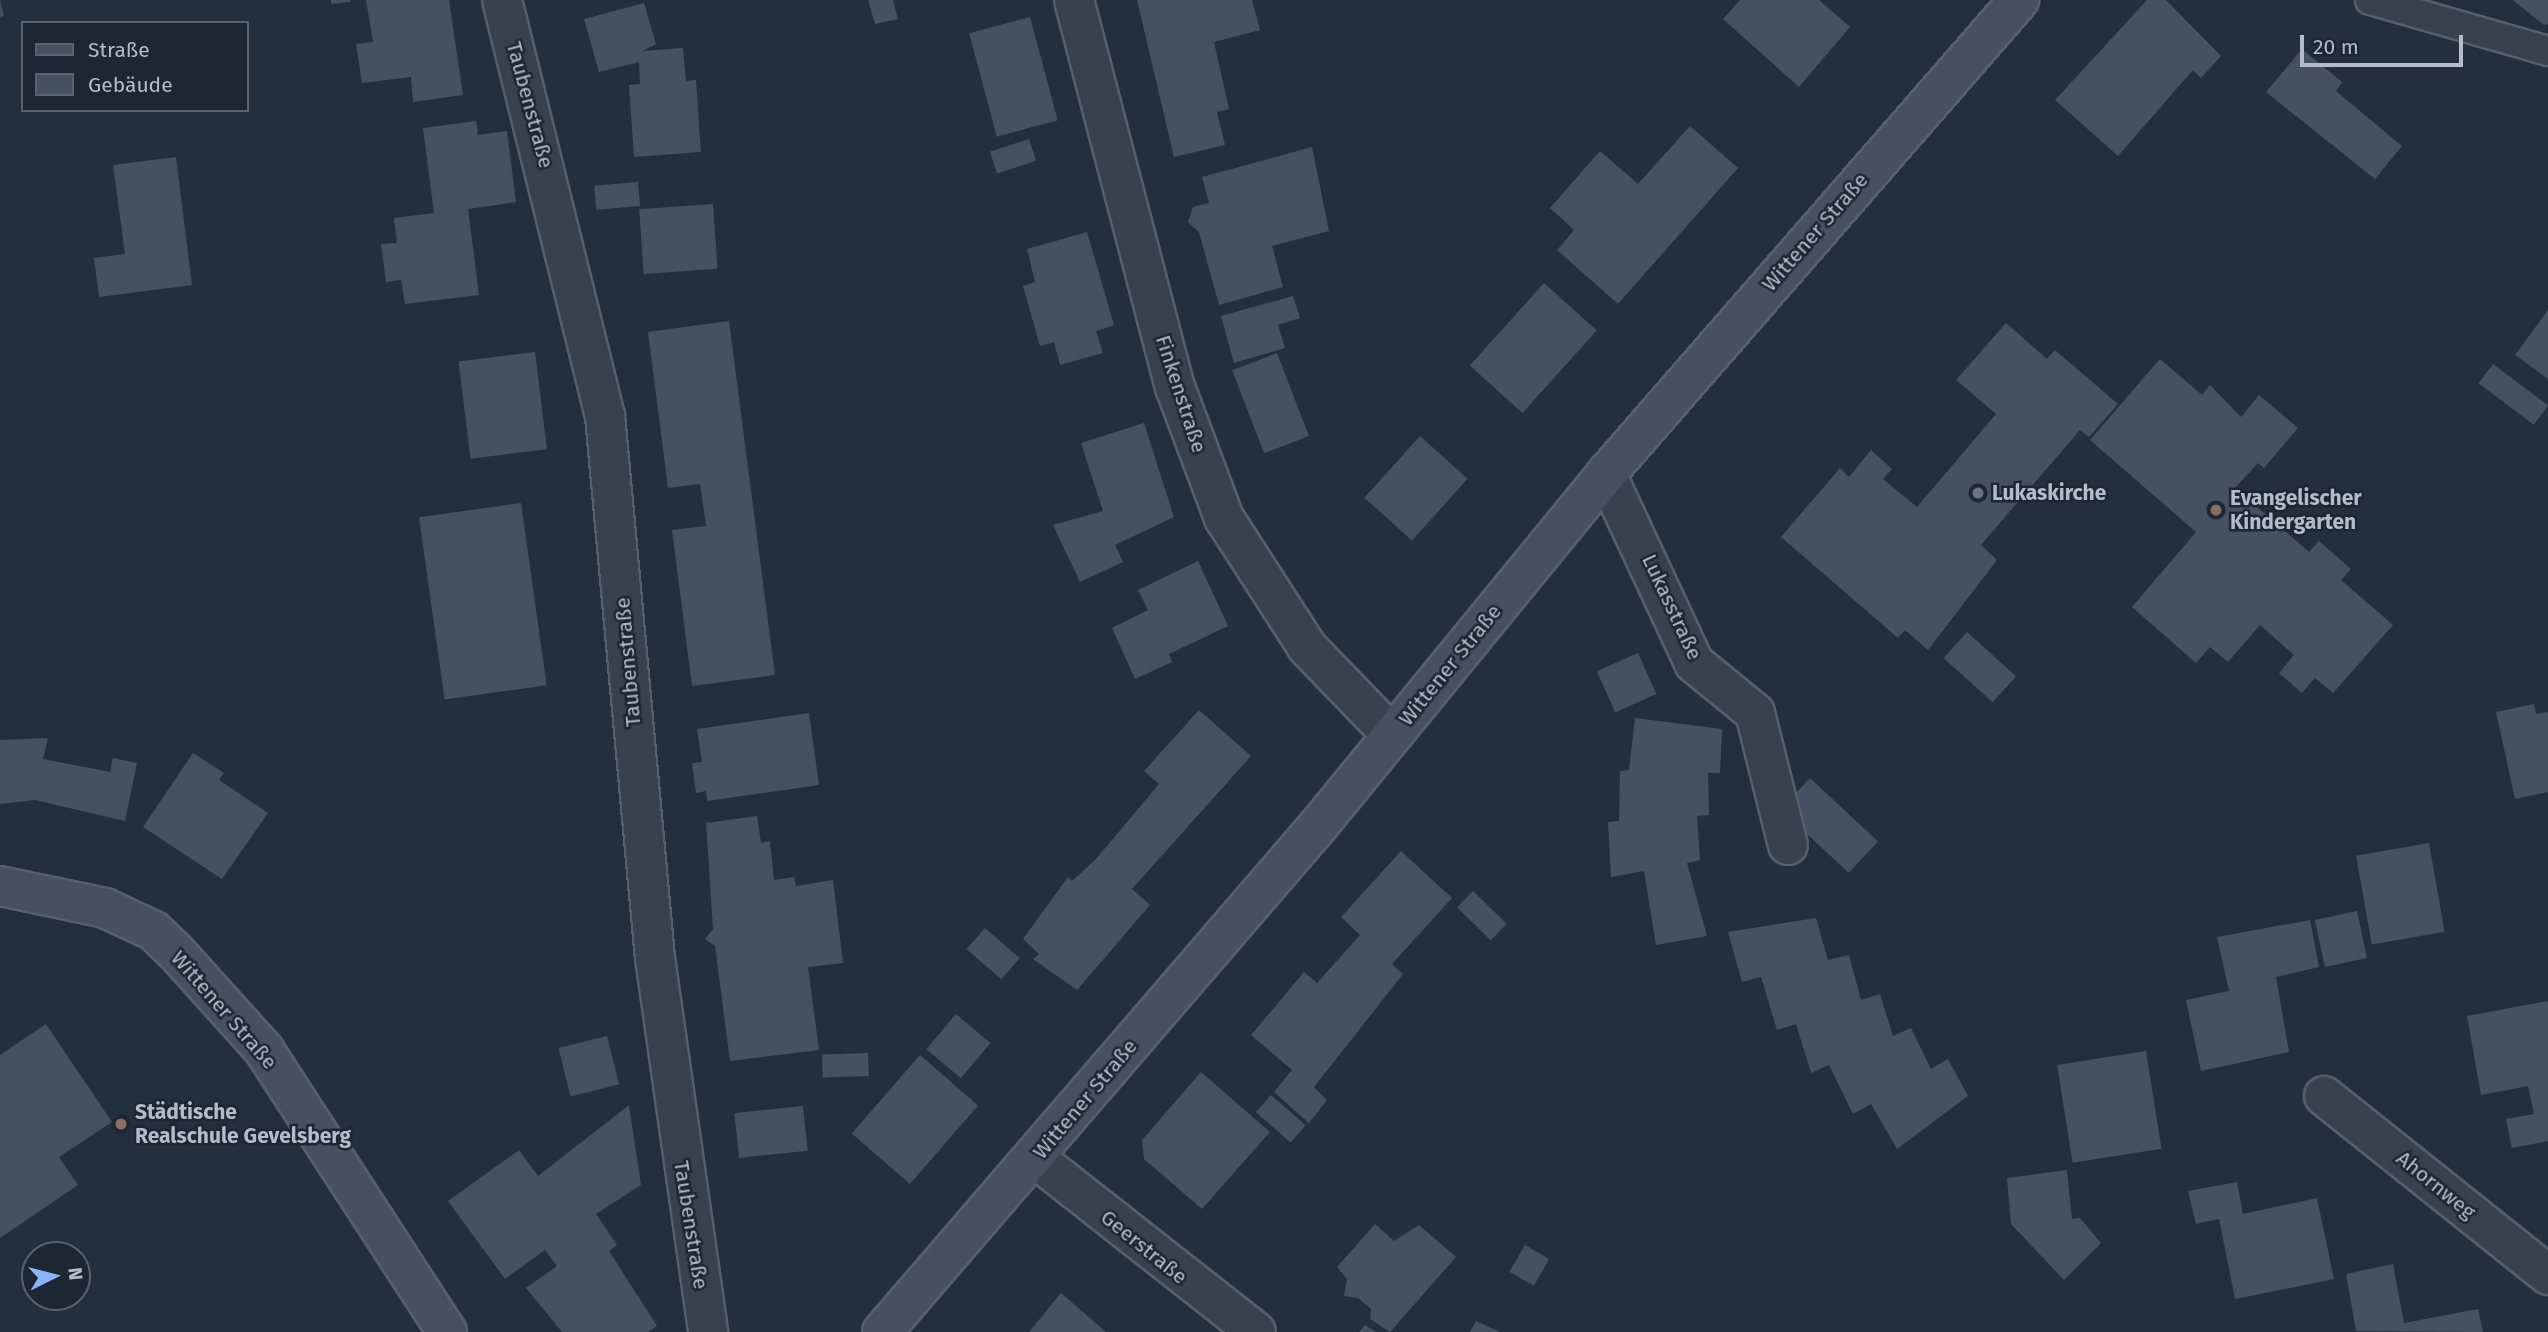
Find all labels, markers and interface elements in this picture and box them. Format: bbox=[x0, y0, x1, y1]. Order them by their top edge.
legend bbox=[21, 21, 248, 112]
scale bar bbox=[2303, 21, 2466, 65]
text: 20 m bbox=[2313, 34, 2359, 60]
text: Straße bbox=[88, 37, 150, 63]
street label: Taubenstraße bbox=[501, 39, 559, 171]
text: Gebäude bbox=[88, 72, 173, 98]
street label: Wittener Straße bbox=[1757, 168, 1873, 296]
street label: Finkenstraße bbox=[1150, 332, 1212, 456]
place label: Lukaskirche bbox=[1992, 480, 2106, 506]
marker: Lukaskirche bbox=[1970, 485, 1986, 501]
place label: Evangelischer Kindergarten bbox=[2230, 485, 2362, 535]
marker: Evangelischer Kindergarten bbox=[2208, 502, 2224, 518]
street label: Lukasstraße bbox=[1637, 550, 1707, 664]
street label: Taubenstraße bbox=[610, 596, 646, 728]
street label: Wittener Straße bbox=[1393, 599, 1507, 731]
street label: Wittener Straße bbox=[166, 946, 282, 1074]
street label: Wittener Straße bbox=[1028, 1034, 1142, 1164]
place label: Städtische Realschule Gevelsberg bbox=[135, 1099, 351, 1149]
marker: Städtische Realschule Gevelsberg bbox=[113, 1116, 129, 1132]
street label: Ahornweg bbox=[2391, 1145, 2481, 1225]
street label: Taubenstraße bbox=[668, 1159, 714, 1291]
street label: Geerstraße bbox=[1096, 1204, 1192, 1290]
north arrow bbox=[21, 1241, 91, 1311]
text: N bbox=[63, 1266, 87, 1281]

